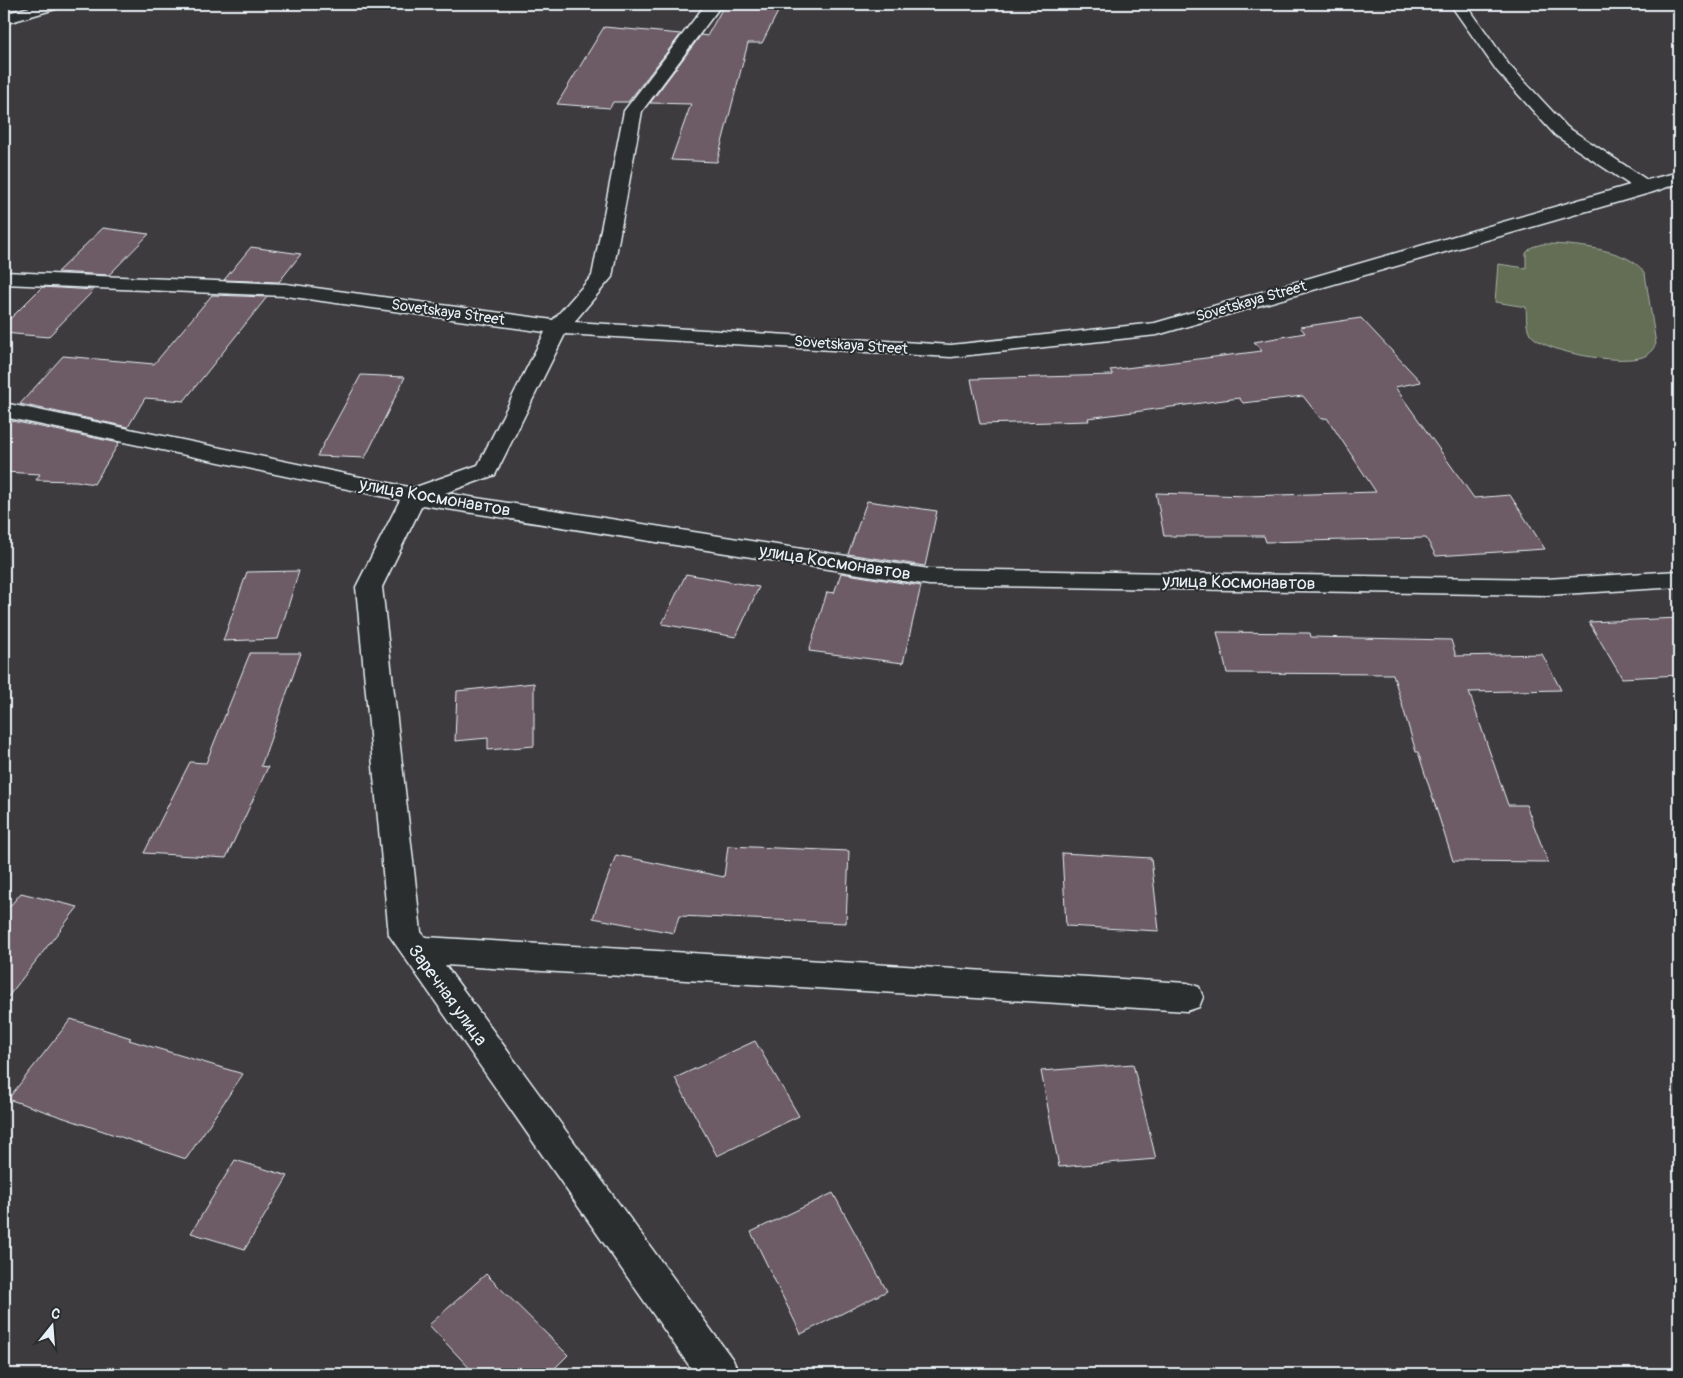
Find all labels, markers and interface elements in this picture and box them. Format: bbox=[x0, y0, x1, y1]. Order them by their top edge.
street label: Sovetskaya Street bbox=[1194, 276, 1310, 326]
street label: Sovetskaya Street bbox=[390, 295, 507, 330]
street label: Sovetskaya Street bbox=[793, 332, 910, 359]
street label: улица Космонавтов bbox=[357, 473, 512, 522]
street label: улица Космонавтов bbox=[756, 539, 912, 586]
street label: улица Космонавтов bbox=[1161, 570, 1316, 595]
street label: Заречная улица bbox=[403, 940, 492, 1051]
north arrow bbox=[28, 1300, 78, 1350]
text: С bbox=[49, 1305, 63, 1324]

